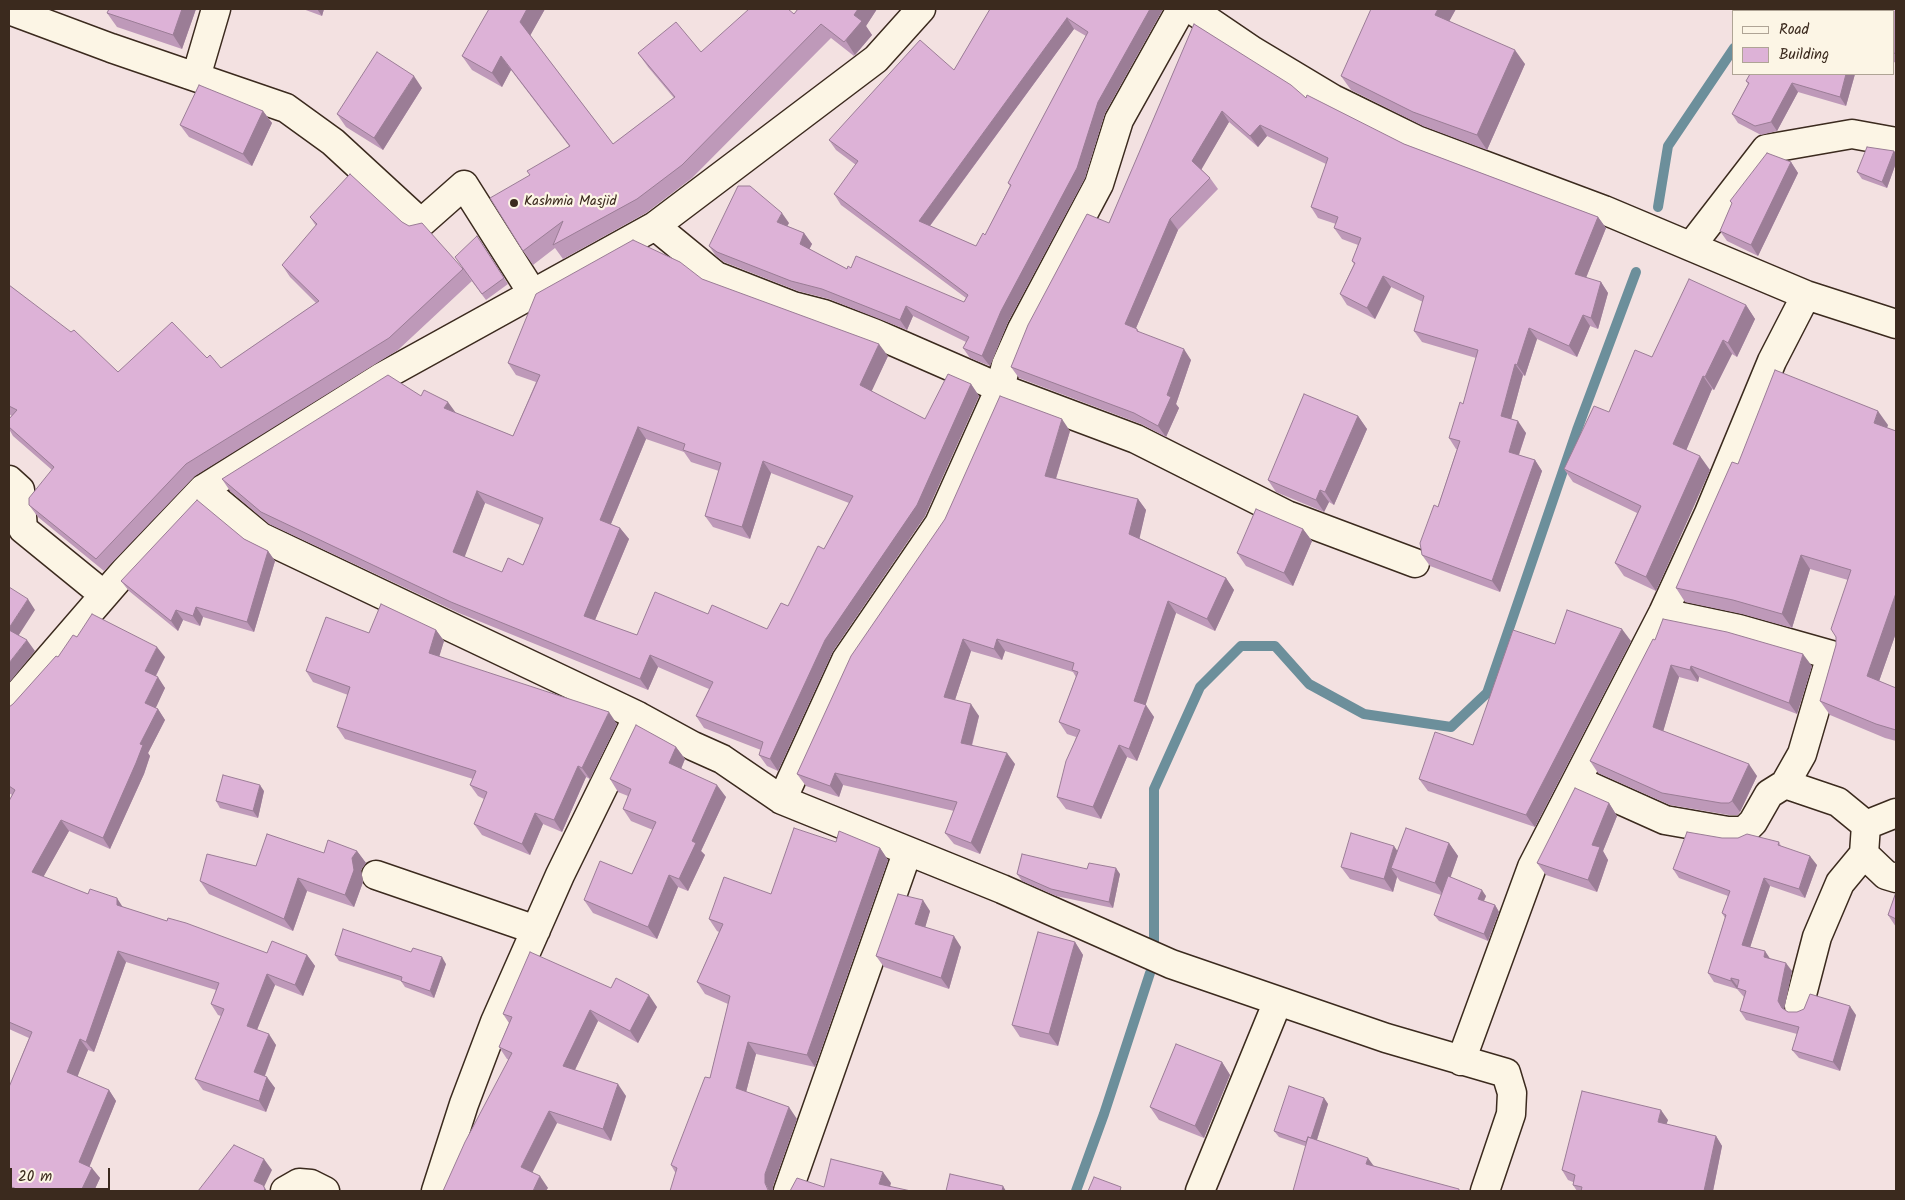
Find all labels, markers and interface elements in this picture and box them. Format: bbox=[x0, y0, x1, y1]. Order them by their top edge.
legend bbox=[1732, 10, 1895, 75]
text: Road bbox=[1779, 18, 1809, 42]
text: Building bbox=[1779, 43, 1829, 67]
place label: Kashmia Masjid bbox=[524, 195, 616, 211]
marker: Kashmia Masjid bbox=[508, 197, 520, 209]
scale bar bbox=[12, 1158, 112, 1190]
text: 20 m bbox=[18, 1165, 52, 1189]

